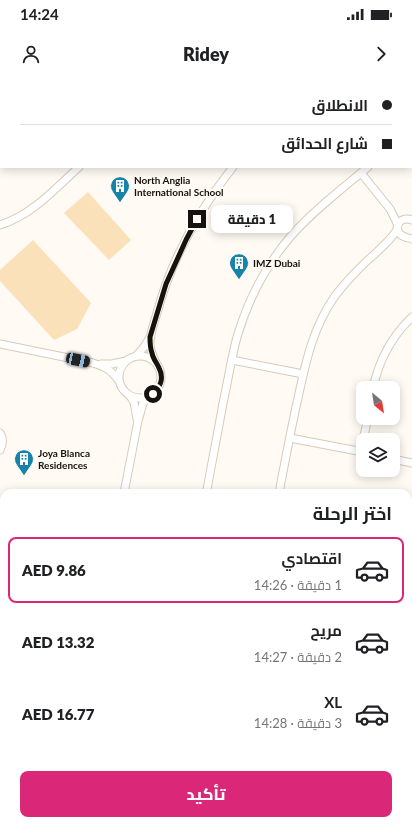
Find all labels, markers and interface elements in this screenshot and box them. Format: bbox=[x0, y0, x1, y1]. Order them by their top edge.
text: 14:24 bbox=[20, 5, 59, 23]
icon: person bbox=[20, 43, 42, 65]
text: Ridey bbox=[183, 43, 229, 65]
icon: forward bbox=[370, 43, 392, 65]
text: الانطلاق bbox=[312, 96, 368, 114]
text: شارع الحدائق bbox=[282, 134, 368, 152]
place label: North Anglia International School bbox=[134, 174, 224, 198]
building icon: North Anglia International School bbox=[109, 175, 131, 203]
callout: 1 دقيقة bbox=[211, 205, 293, 233]
route end bbox=[188, 210, 206, 228]
text: 1 دقيقة bbox=[228, 211, 276, 227]
building icon: IMZ Dubai bbox=[228, 252, 250, 280]
place label: IMZ Dubai bbox=[253, 257, 301, 269]
car bbox=[65, 352, 91, 368]
north arrow bbox=[356, 381, 400, 425]
map controls bbox=[356, 381, 400, 477]
route start bbox=[144, 385, 162, 403]
button: layers bbox=[356, 433, 400, 477]
place label: Joya Blanca Residences bbox=[38, 447, 90, 471]
building icon: Joya Blanca Residences bbox=[13, 448, 35, 476]
text: اختر الرحلة bbox=[313, 502, 392, 524]
text: اقتصادي bbox=[282, 549, 342, 567]
icon: car bbox=[354, 552, 390, 588]
text: AED 9.86 bbox=[22, 561, 86, 579]
text: 1 دقيقة · 14:26 bbox=[254, 577, 342, 593]
text: مريح bbox=[310, 621, 342, 639]
icon: car bbox=[354, 624, 390, 660]
text: AED 13.32 bbox=[22, 633, 95, 651]
text: 2 دقيقة · 14:27 bbox=[254, 649, 342, 665]
text: XL bbox=[324, 693, 342, 711]
icon: car bbox=[354, 696, 390, 732]
text: AED 16.77 bbox=[22, 705, 95, 723]
text: 3 دقيقة · 14:28 bbox=[254, 715, 342, 731]
button: تأكيد bbox=[20, 771, 392, 817]

